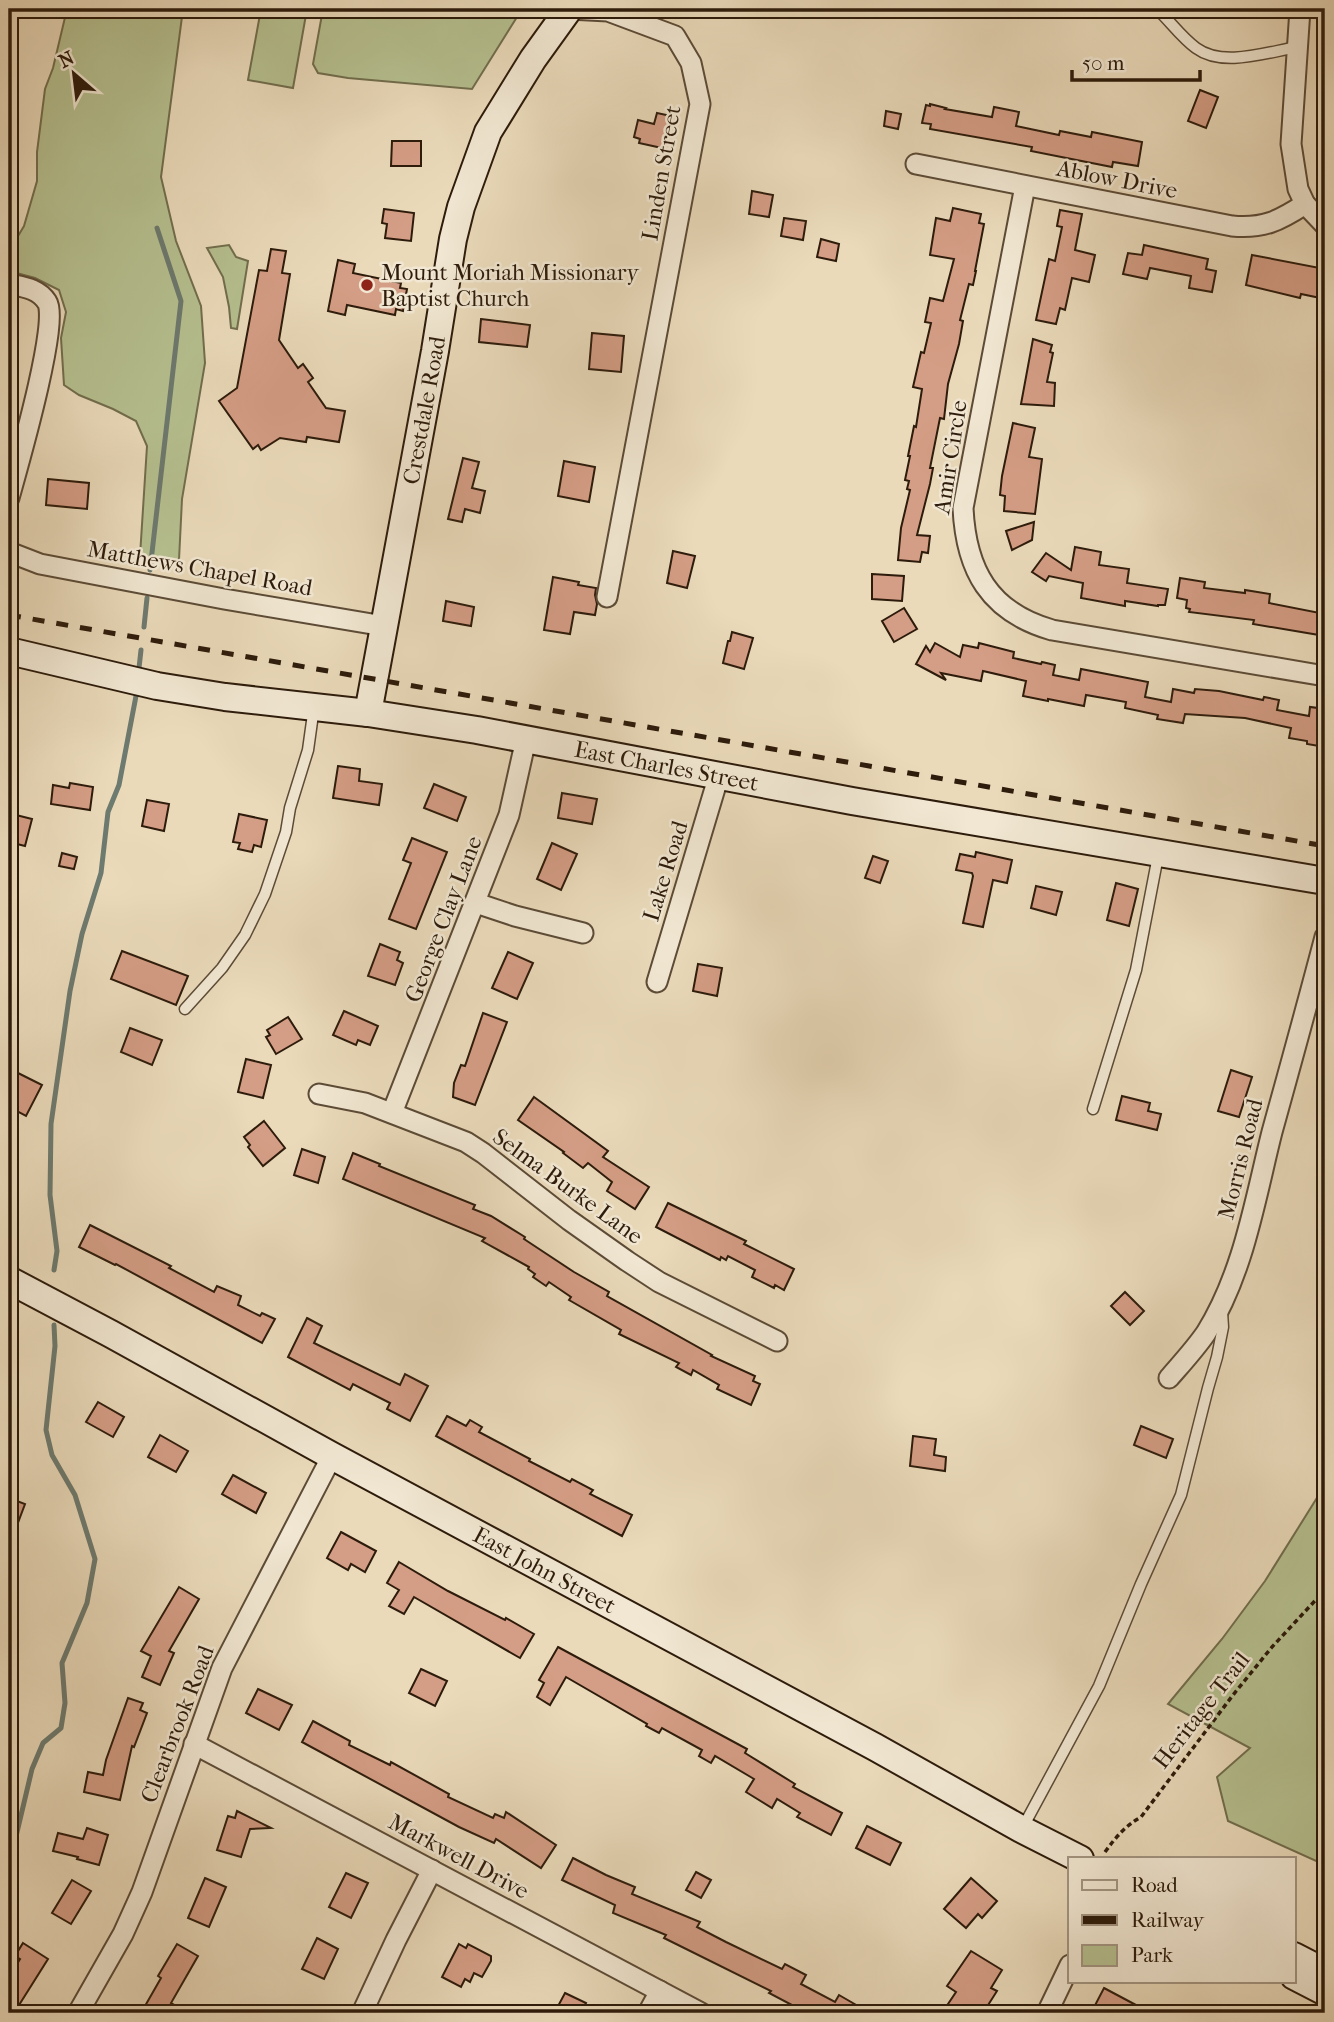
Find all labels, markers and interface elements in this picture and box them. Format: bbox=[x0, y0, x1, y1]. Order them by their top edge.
north arrow bbox=[38, 38, 108, 108]
scale bar bbox=[1072, 38, 1199, 82]
text: N bbox=[55, 47, 79, 73]
text: 50 m bbox=[1082, 51, 1125, 75]
street label: Linden Street bbox=[636, 103, 687, 243]
street label: Ablow Drive bbox=[1053, 154, 1180, 204]
place label: Mount Moriah Missionary Baptist Church bbox=[381, 259, 640, 312]
marker: Mount Moriah Missionary Baptist Church bbox=[359, 277, 375, 293]
street label: Crestdale Road bbox=[398, 334, 451, 486]
street label: Amir Circle bbox=[928, 398, 973, 517]
street label: Matthews Chapel Road bbox=[85, 535, 315, 602]
street label: East Charles Street bbox=[572, 736, 761, 797]
street label: Lake Road bbox=[637, 817, 694, 925]
street label: George Clay Lane bbox=[399, 832, 488, 1006]
street label: Morris Road bbox=[1212, 1096, 1269, 1222]
street label: Selma Burke Lane bbox=[487, 1123, 648, 1250]
street label: East John Street bbox=[468, 1521, 620, 1620]
street label: Clearbrook Road bbox=[135, 1641, 220, 1807]
street label: Heritage Trail bbox=[1147, 1646, 1256, 1774]
street label: Markwell Drive bbox=[384, 1808, 534, 1905]
legend bbox=[1068, 1857, 1296, 1983]
text: Road bbox=[1131, 1873, 1178, 1897]
text: Railway bbox=[1131, 1908, 1205, 1932]
text: Park bbox=[1131, 1943, 1173, 1967]

